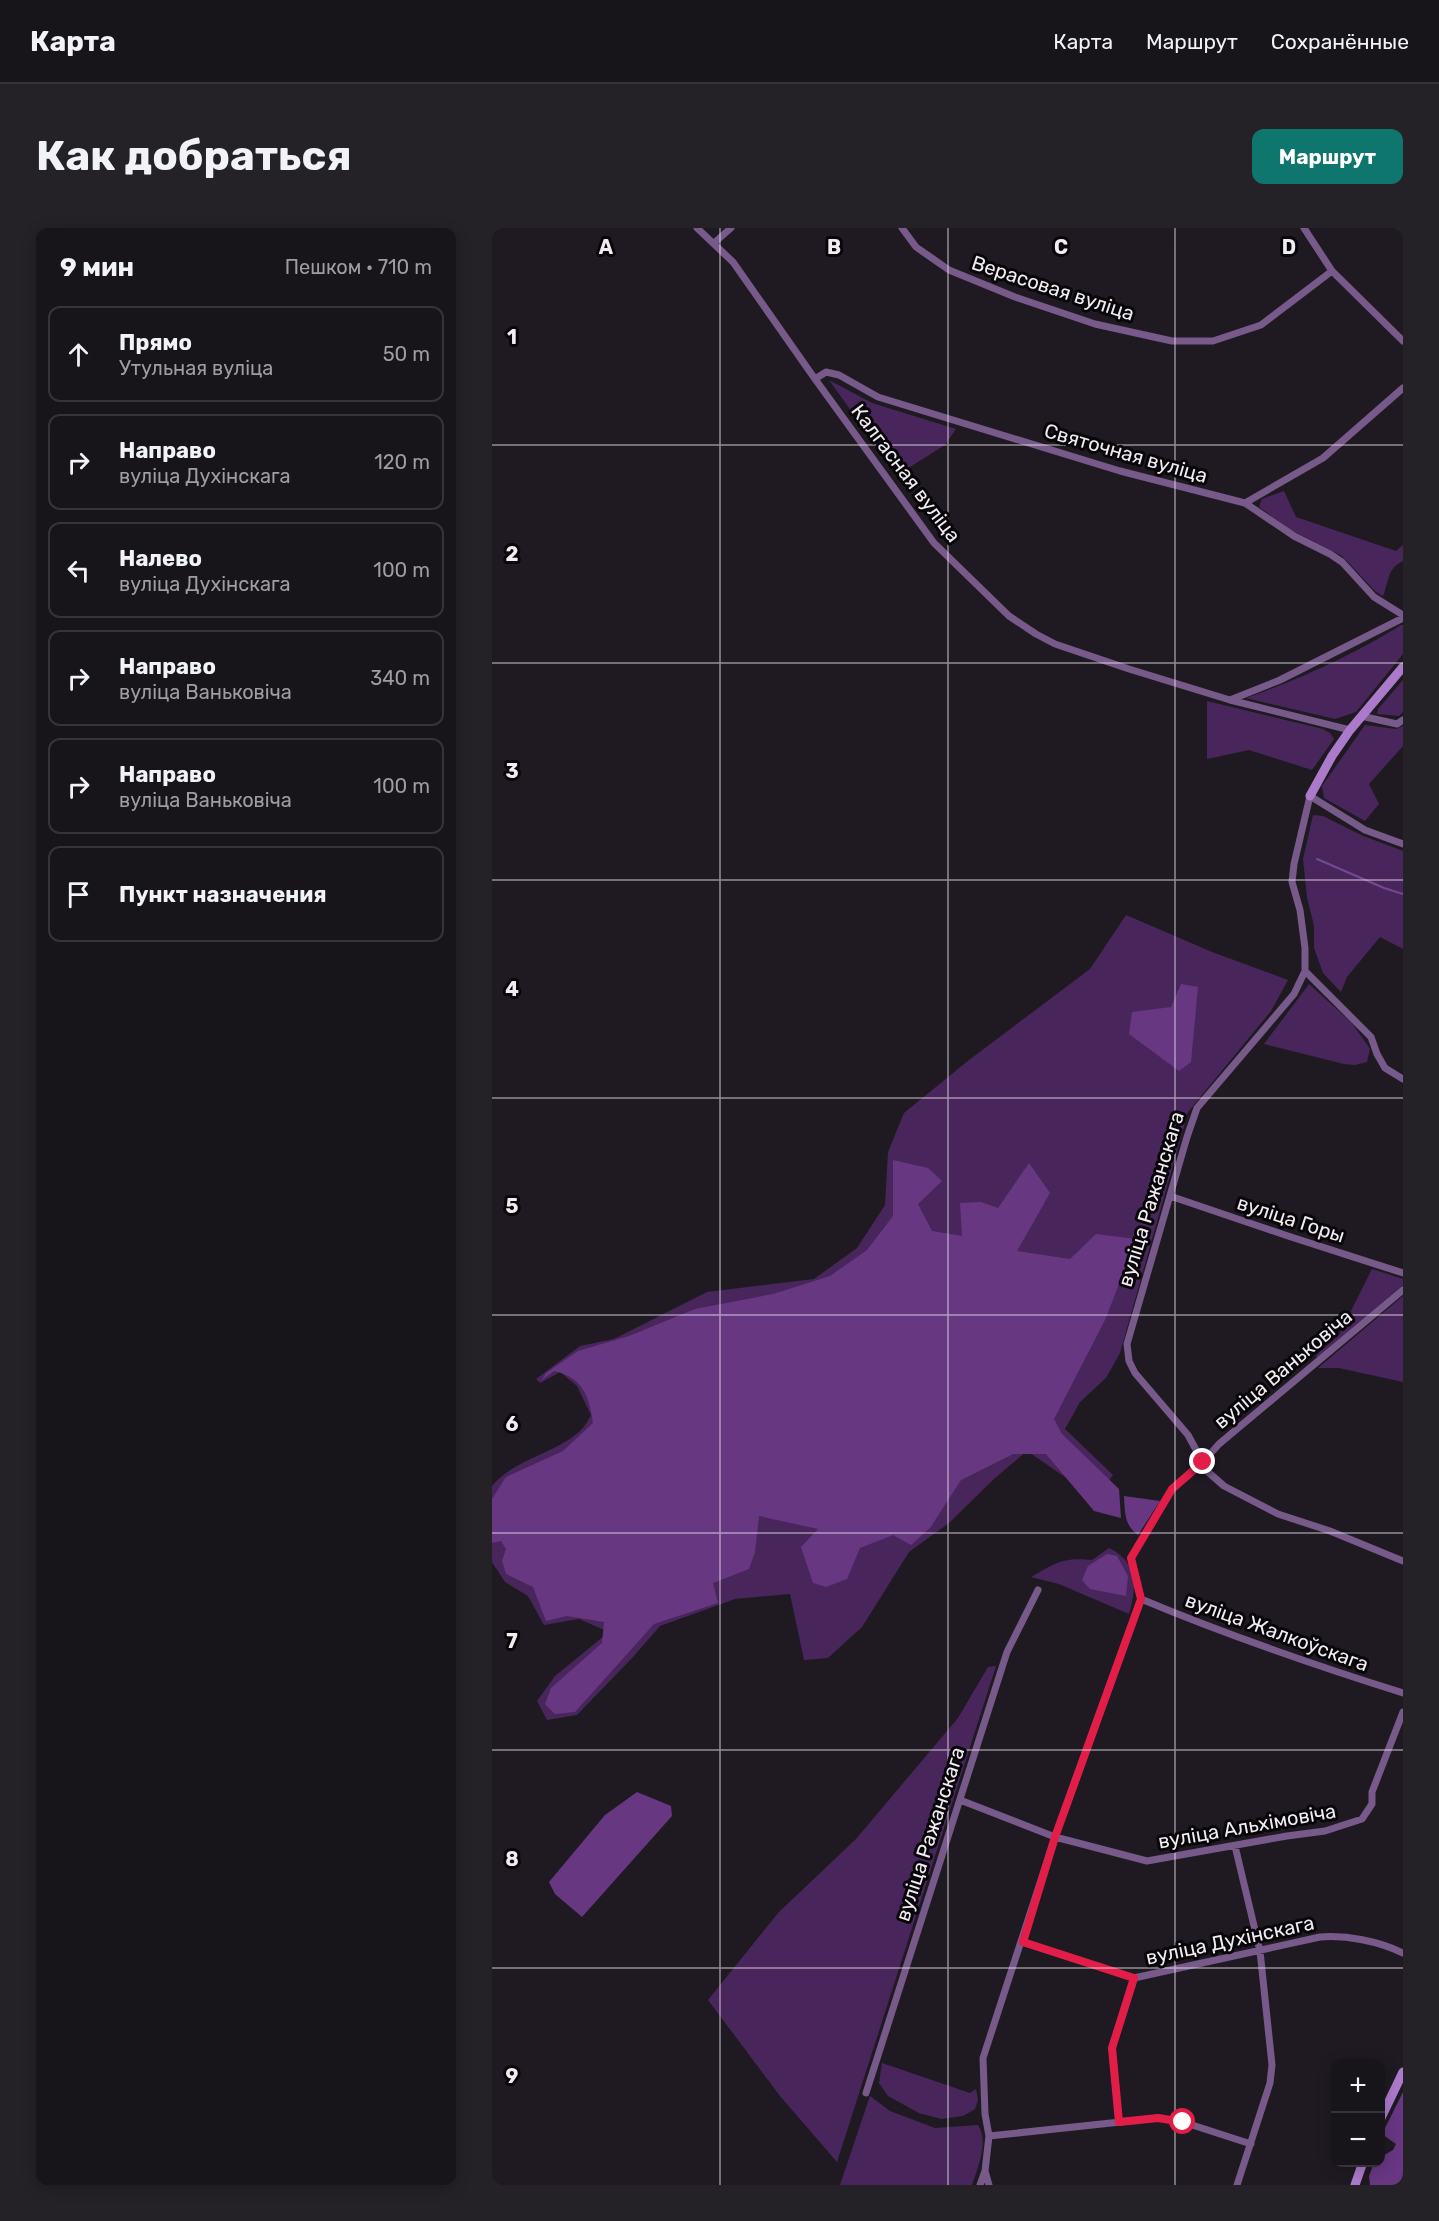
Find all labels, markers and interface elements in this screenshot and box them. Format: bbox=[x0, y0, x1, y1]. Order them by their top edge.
text: Карта bbox=[30, 25, 116, 58]
text: Карта bbox=[1053, 29, 1113, 54]
text: Маршрут bbox=[1146, 29, 1238, 54]
text: Сохранённые bbox=[1271, 29, 1409, 54]
button: Маршрут bbox=[1252, 129, 1403, 184]
text: Как добраться bbox=[36, 131, 352, 181]
text: A bbox=[599, 235, 614, 259]
text: B bbox=[827, 235, 841, 259]
text: C bbox=[1054, 235, 1068, 259]
text: D bbox=[1282, 235, 1296, 259]
street label: Верасовая вуліца bbox=[969, 250, 1137, 326]
text: 9 мин bbox=[60, 252, 134, 283]
text: Пешком · 710 m bbox=[285, 255, 432, 279]
text: 1 bbox=[507, 325, 517, 349]
text: Прямо bbox=[119, 329, 192, 356]
icon: ahead bbox=[62, 338, 95, 371]
text: 50 m bbox=[383, 342, 430, 366]
text: Утульная вуліца bbox=[119, 356, 273, 380]
street label: Калгасная вуліца bbox=[846, 399, 966, 547]
street label: Святочная вуліца bbox=[1042, 418, 1210, 488]
text: Направо bbox=[119, 437, 216, 464]
icon: right bbox=[62, 446, 95, 479]
text: 120 m bbox=[374, 450, 430, 474]
text: вуліца Духінскага bbox=[119, 464, 291, 488]
text: 2 bbox=[506, 542, 519, 566]
text: Налево bbox=[119, 545, 202, 572]
icon: left bbox=[62, 554, 95, 587]
text: 100 m bbox=[373, 558, 430, 582]
text: вуліца Духінскага bbox=[119, 572, 291, 596]
text: Направо bbox=[119, 653, 216, 680]
icon: right bbox=[62, 662, 95, 695]
text: 340 m bbox=[370, 666, 430, 690]
text: вуліца Ваньковіча bbox=[119, 680, 292, 704]
text: 3 bbox=[505, 759, 519, 783]
text: Направо bbox=[119, 761, 216, 788]
icon: right bbox=[62, 770, 95, 803]
text: 100 m bbox=[373, 774, 430, 798]
text: вуліца Ваньковіча bbox=[119, 788, 292, 812]
icon: arrive bbox=[62, 878, 95, 911]
text: Пункт назначения bbox=[119, 881, 327, 908]
text: 4 bbox=[505, 977, 519, 1001]
street label: вуліца Ражанскага bbox=[1113, 1109, 1189, 1289]
street label: вуліца Горы bbox=[1234, 1190, 1348, 1248]
text: 5 bbox=[506, 1194, 519, 1218]
street label: вуліца Ваньковіча bbox=[1209, 1304, 1357, 1434]
text: 6 bbox=[505, 1412, 519, 1436]
route end bbox=[1189, 1448, 1215, 1474]
street label: вуліца Жалкоўскага bbox=[1182, 1588, 1372, 1676]
text: 7 bbox=[506, 1629, 518, 1653]
street label: вуліца Ражанскага bbox=[890, 1744, 970, 1924]
street label: вуліца Альхімовіча bbox=[1156, 1799, 1338, 1853]
text: 8 bbox=[505, 1847, 519, 1871]
street label: вуліца Духінскага bbox=[1144, 1910, 1316, 1970]
map controls bbox=[1331, 2059, 1385, 2167]
button: + bbox=[1331, 2059, 1385, 2113]
text: 9 bbox=[506, 2064, 519, 2088]
route start bbox=[1169, 2108, 1195, 2134]
button: − bbox=[1331, 2113, 1385, 2167]

